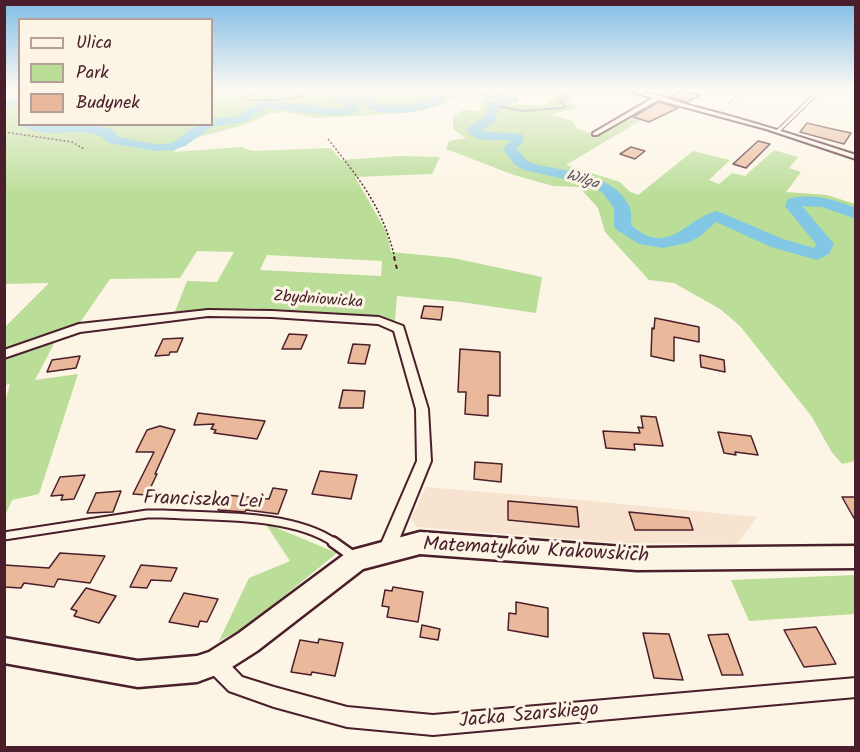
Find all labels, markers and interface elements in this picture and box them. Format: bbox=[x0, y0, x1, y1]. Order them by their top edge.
legend bbox=[18, 18, 213, 126]
text: Ulica bbox=[76, 29, 112, 58]
text: Park bbox=[76, 59, 109, 88]
text: Budynek bbox=[76, 89, 140, 118]
water label: Wilga bbox=[564, 168, 600, 194]
street label: Zbydniowicka bbox=[272, 288, 364, 314]
street label: Franciszka Lei bbox=[143, 488, 263, 516]
street label: Matematyków Krakowskich bbox=[422, 534, 650, 570]
street label: Jacka Szarskiego bbox=[458, 699, 600, 735]

